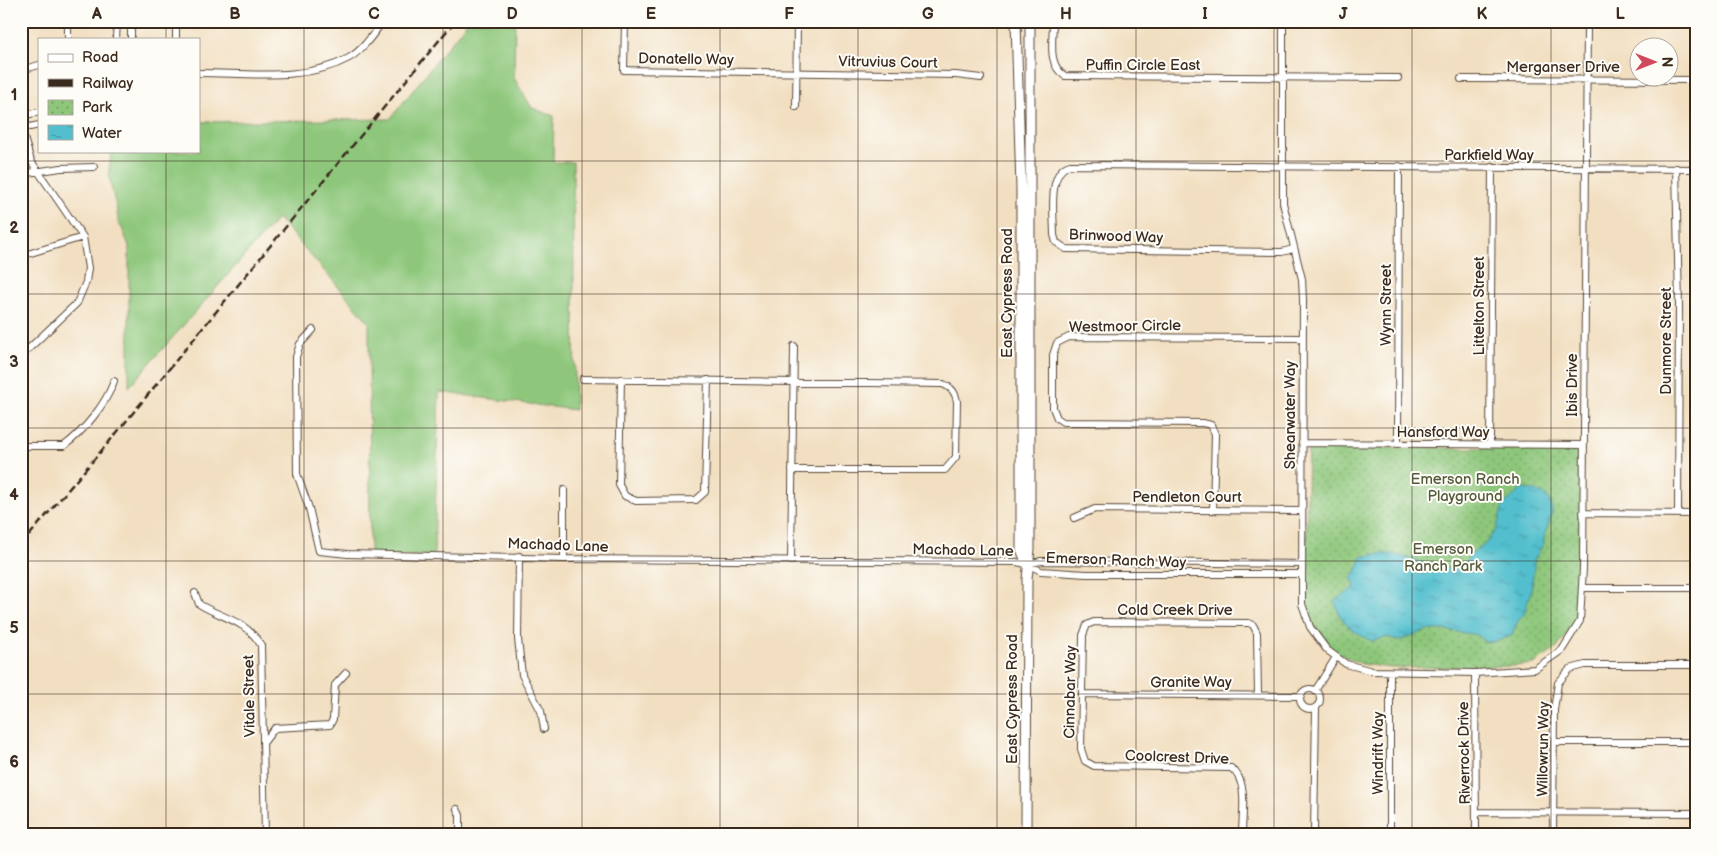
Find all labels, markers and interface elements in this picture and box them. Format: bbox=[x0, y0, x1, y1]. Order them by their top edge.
text: A bbox=[91, 5, 102, 24]
text: B bbox=[229, 5, 241, 24]
text: C bbox=[368, 5, 380, 24]
text: D bbox=[506, 5, 518, 24]
text: E bbox=[646, 5, 656, 24]
text: F bbox=[784, 5, 794, 24]
text: G bbox=[922, 5, 934, 24]
text: H bbox=[1060, 5, 1072, 24]
text: I bbox=[1202, 5, 1208, 24]
text: J bbox=[1339, 5, 1348, 24]
text: K bbox=[1477, 5, 1488, 24]
text: L bbox=[1615, 5, 1625, 24]
legend bbox=[38, 38, 200, 152]
north arrow bbox=[1630, 38, 1680, 88]
text: Road bbox=[82, 48, 118, 67]
street label: Donatello Way bbox=[638, 49, 734, 70]
street label: Vitruvius Court bbox=[838, 52, 938, 73]
street label: Puffin Circle East bbox=[1086, 56, 1201, 75]
text: N bbox=[1658, 57, 1675, 67]
street label: Merganser Drive bbox=[1506, 58, 1620, 77]
text: Railway bbox=[82, 74, 133, 93]
text: 1 bbox=[11, 86, 17, 105]
text: Park bbox=[82, 98, 113, 117]
text: Water bbox=[82, 124, 122, 143]
street label: Parkfield Way bbox=[1444, 146, 1534, 165]
text: 2 bbox=[9, 219, 19, 238]
street label: Brinwood Way bbox=[1068, 225, 1164, 248]
street label: East Cypress Road bbox=[998, 228, 1017, 358]
street label: Littelton Street bbox=[1470, 256, 1489, 356]
street label: Wynn Street bbox=[1377, 264, 1396, 346]
street label: Dunmore Street bbox=[1657, 287, 1676, 395]
street label: Westmoor Circle bbox=[1069, 316, 1181, 337]
text: 3 bbox=[9, 353, 19, 372]
street label: Ibis Drive bbox=[1563, 353, 1582, 417]
street label: Shearwater Way bbox=[1281, 360, 1300, 469]
street label: Hansford Way bbox=[1396, 423, 1490, 442]
park label: Emerson Ranch Playground bbox=[1411, 470, 1519, 506]
text: 4 bbox=[9, 486, 19, 505]
street label: Pendleton Court bbox=[1132, 488, 1242, 507]
street label: Machado Lane bbox=[507, 534, 609, 557]
street label: Machado Lane bbox=[912, 540, 1014, 561]
park label: Emerson Ranch Park bbox=[1404, 540, 1483, 576]
street label: Emerson Ranch Way bbox=[1045, 549, 1187, 572]
street label: Cold Creek Drive bbox=[1117, 601, 1233, 620]
text: 5 bbox=[9, 619, 19, 638]
street label: East Cypress Road bbox=[1003, 634, 1022, 764]
street label: Cinnabar Way bbox=[1060, 645, 1081, 739]
street label: Vitale Street bbox=[239, 654, 260, 737]
street label: Granite Way bbox=[1150, 673, 1232, 692]
street label: Riverrock Drive bbox=[1454, 701, 1475, 805]
street label: Willowrun Way bbox=[1533, 701, 1554, 797]
street label: Windrift Way bbox=[1369, 711, 1388, 795]
street label: Coolcrest Drive bbox=[1125, 746, 1230, 769]
text: 6 bbox=[9, 753, 19, 772]

